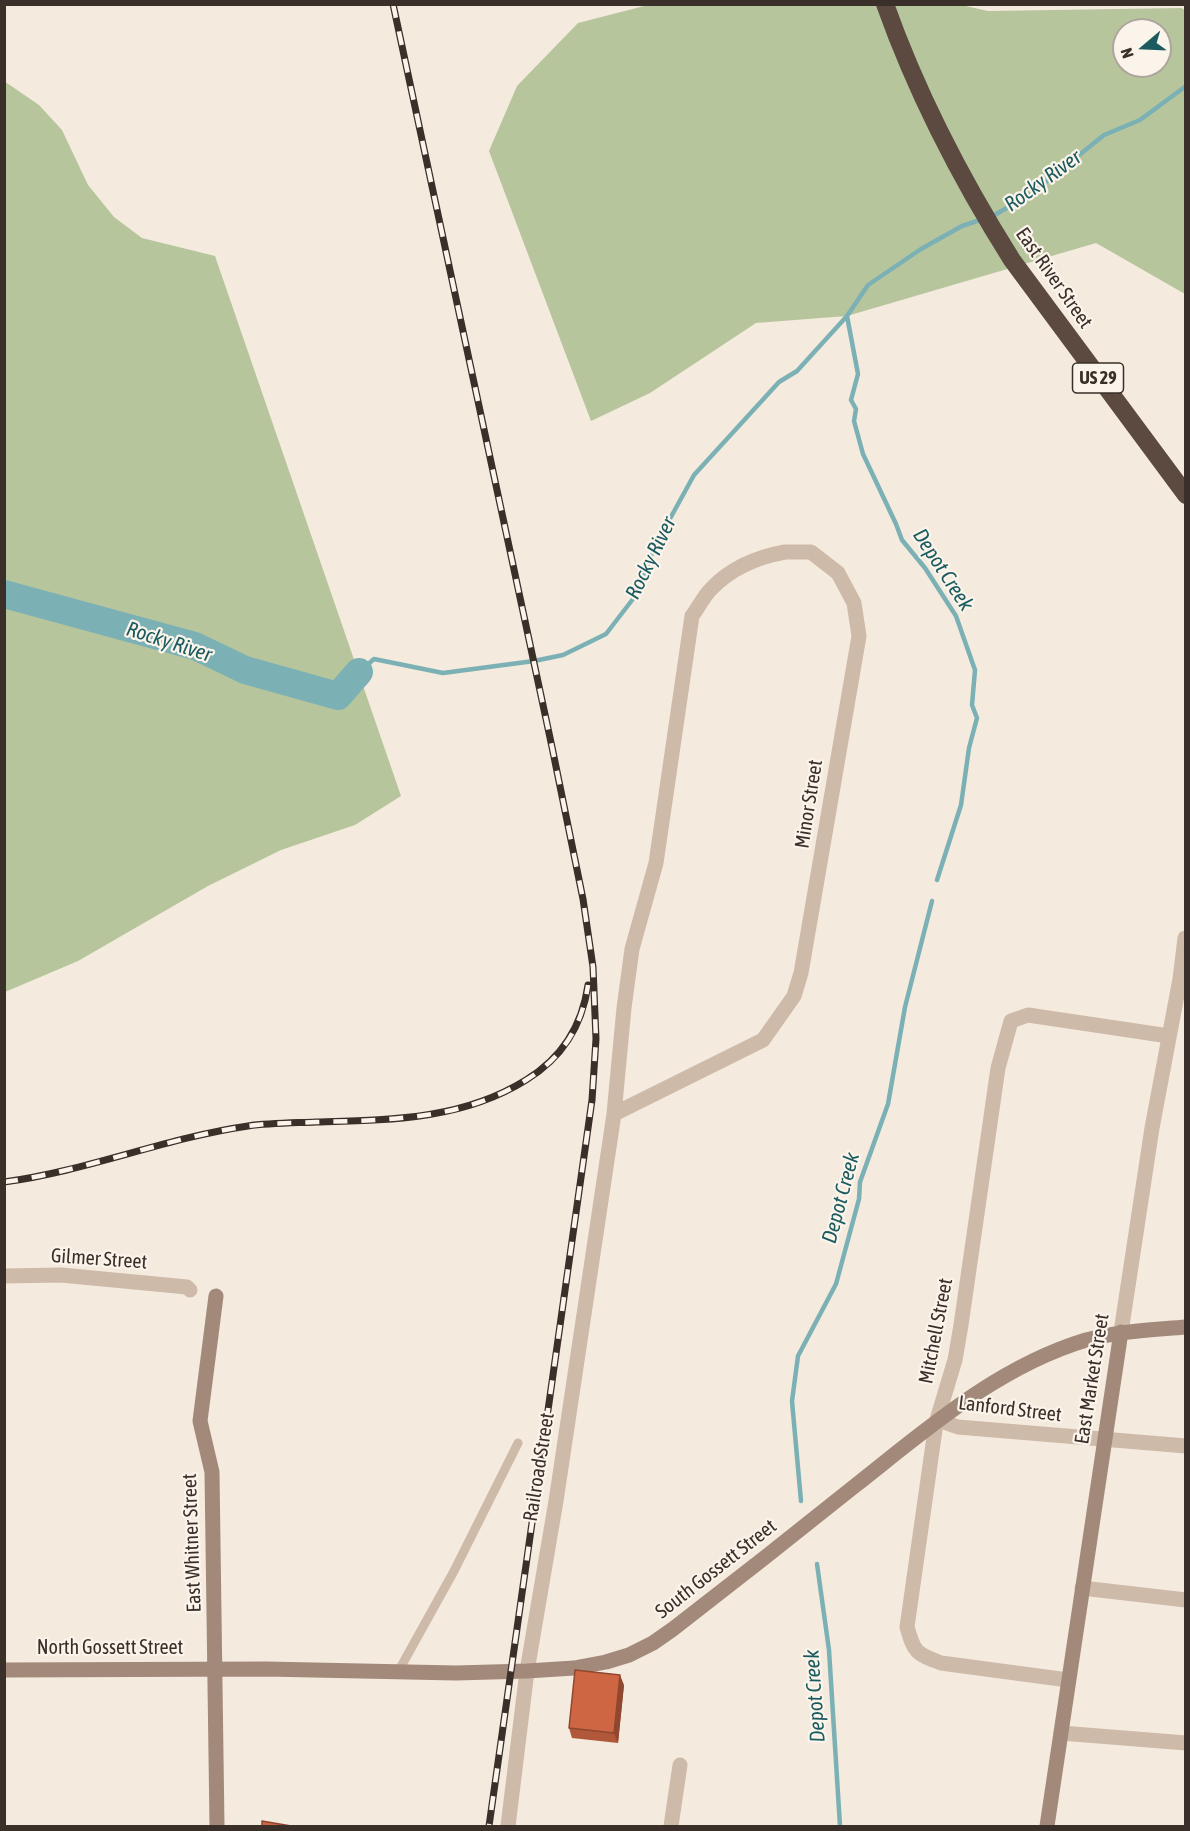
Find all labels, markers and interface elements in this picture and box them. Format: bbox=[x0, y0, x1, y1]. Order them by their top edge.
north arrow bbox=[1112, 18, 1172, 78]
text: N bbox=[1117, 46, 1137, 61]
water label: Rocky River bbox=[1000, 145, 1086, 217]
street label: East River Street bbox=[1010, 223, 1098, 333]
road number: US 29 bbox=[1072, 363, 1124, 393]
water label: Rocky River bbox=[620, 513, 682, 603]
water label: Depot Creek bbox=[907, 524, 979, 616]
water label: Rocky River bbox=[123, 616, 215, 668]
street label: Minor Street bbox=[790, 758, 828, 850]
water label: Depot Creek bbox=[817, 1150, 865, 1246]
street label: Gilmer Street bbox=[50, 1244, 148, 1274]
street label: Mitchell Street bbox=[914, 1276, 958, 1386]
street label: East Market Street bbox=[1070, 1312, 1114, 1446]
street label: Lanford Street bbox=[957, 1391, 1063, 1427]
street label: Railroad Street bbox=[519, 1411, 559, 1523]
street label: East Whitner Street bbox=[178, 1473, 206, 1613]
street label: South Gossett Street bbox=[651, 1514, 781, 1624]
street label: North Gossett Street bbox=[37, 1636, 183, 1660]
water label: Depot Creek bbox=[799, 1649, 831, 1743]

